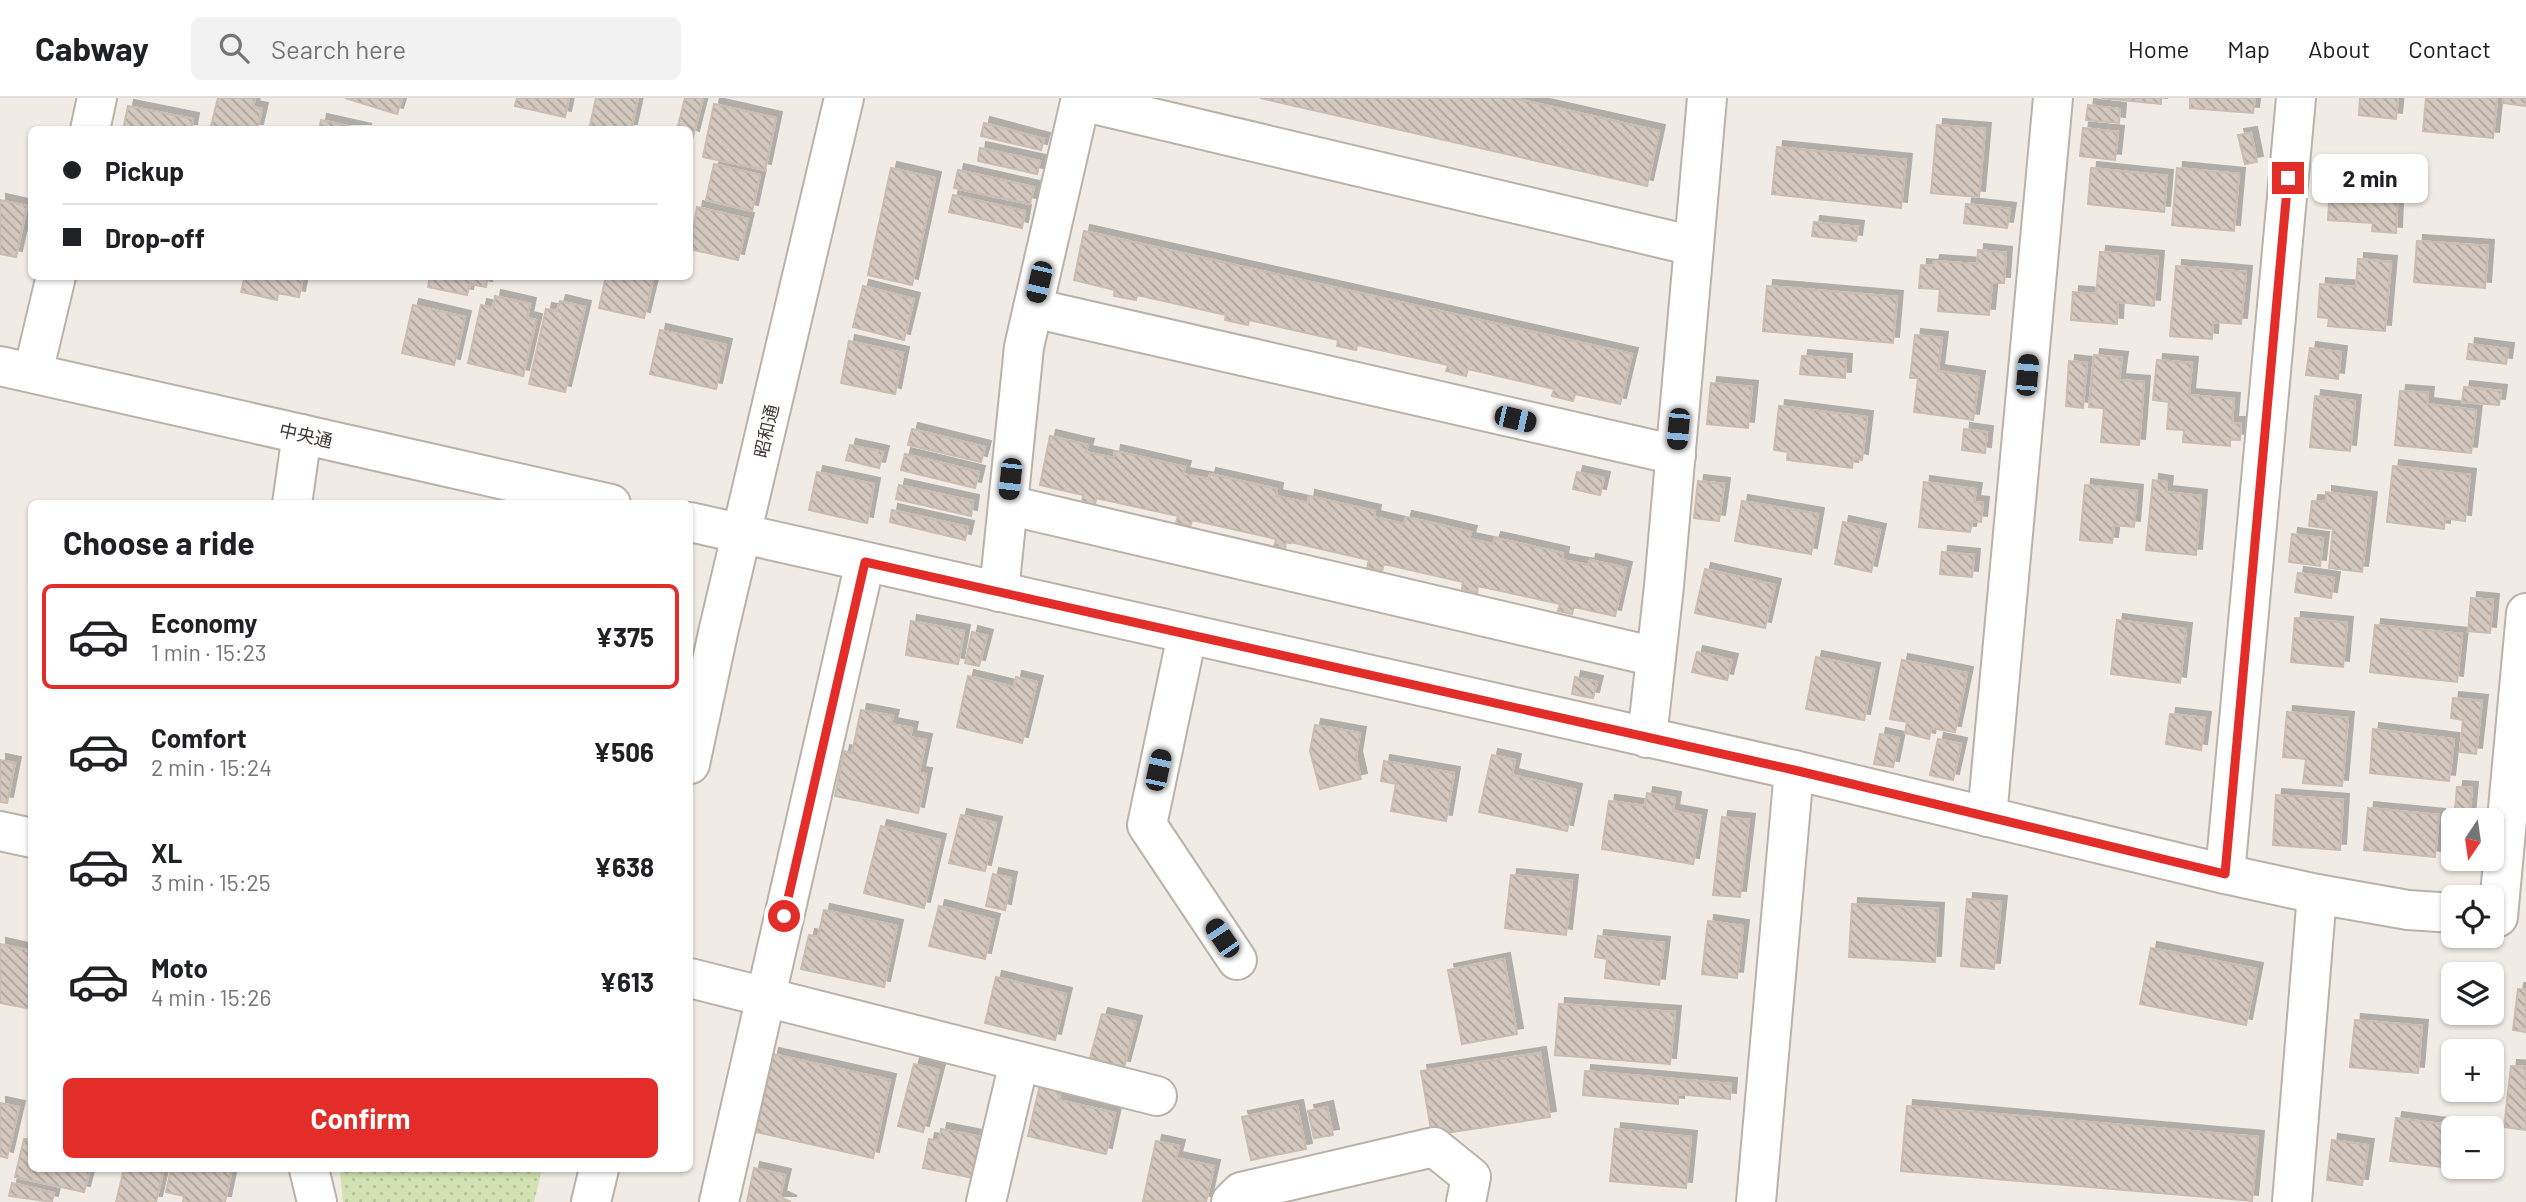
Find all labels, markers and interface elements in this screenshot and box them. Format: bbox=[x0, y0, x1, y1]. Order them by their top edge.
search box bbox=[191, 17, 681, 80]
text: Cabway bbox=[35, 28, 149, 68]
icon: search bbox=[215, 29, 253, 67]
text: Search here bbox=[271, 33, 406, 64]
text: Home bbox=[2128, 34, 2189, 63]
text: Map bbox=[2227, 34, 2270, 63]
text: About bbox=[2308, 34, 2370, 63]
text: Contact bbox=[2408, 34, 2491, 63]
callout: 2 min bbox=[2312, 154, 2428, 202]
text: Pickup bbox=[105, 155, 184, 186]
route end bbox=[2272, 162, 2304, 194]
text: 2 min bbox=[2342, 164, 2398, 192]
text: Drop-off bbox=[105, 222, 205, 253]
car bbox=[1025, 259, 1054, 305]
car bbox=[2015, 353, 2040, 397]
street label: 昭和通 bbox=[749, 402, 783, 460]
car bbox=[1493, 404, 1538, 434]
car bbox=[1666, 407, 1691, 451]
street label: 中央通 bbox=[277, 418, 335, 452]
car bbox=[998, 457, 1023, 501]
text: Choose a ride bbox=[63, 523, 255, 561]
icon: car bbox=[67, 605, 130, 668]
text: Economy bbox=[151, 607, 257, 638]
text: ¥375 bbox=[595, 621, 654, 652]
text: 1 min · 15:23 bbox=[151, 638, 267, 666]
icon: car bbox=[67, 720, 130, 783]
text: Comfort bbox=[151, 722, 247, 753]
text: ¥506 bbox=[593, 736, 654, 767]
car bbox=[1144, 747, 1173, 793]
text: 2 min · 15:24 bbox=[151, 753, 272, 781]
north arrow bbox=[2441, 808, 2504, 872]
map controls bbox=[2441, 808, 2504, 1179]
icon: car bbox=[67, 835, 130, 898]
text: XL bbox=[151, 837, 182, 868]
text: ¥638 bbox=[594, 851, 654, 882]
text: 3 min · 15:25 bbox=[151, 868, 271, 896]
button: locate bbox=[2441, 885, 2504, 948]
route start bbox=[768, 900, 800, 932]
car bbox=[1202, 915, 1243, 961]
icon: car bbox=[67, 950, 130, 1013]
text: Moto bbox=[151, 952, 208, 983]
button: layers bbox=[2441, 962, 2504, 1025]
text: ¥613 bbox=[599, 966, 654, 997]
text: 4 min · 15:26 bbox=[151, 983, 271, 1011]
button: + bbox=[2441, 1039, 2504, 1102]
button: Confirm bbox=[63, 1078, 658, 1158]
button: − bbox=[2441, 1116, 2504, 1179]

